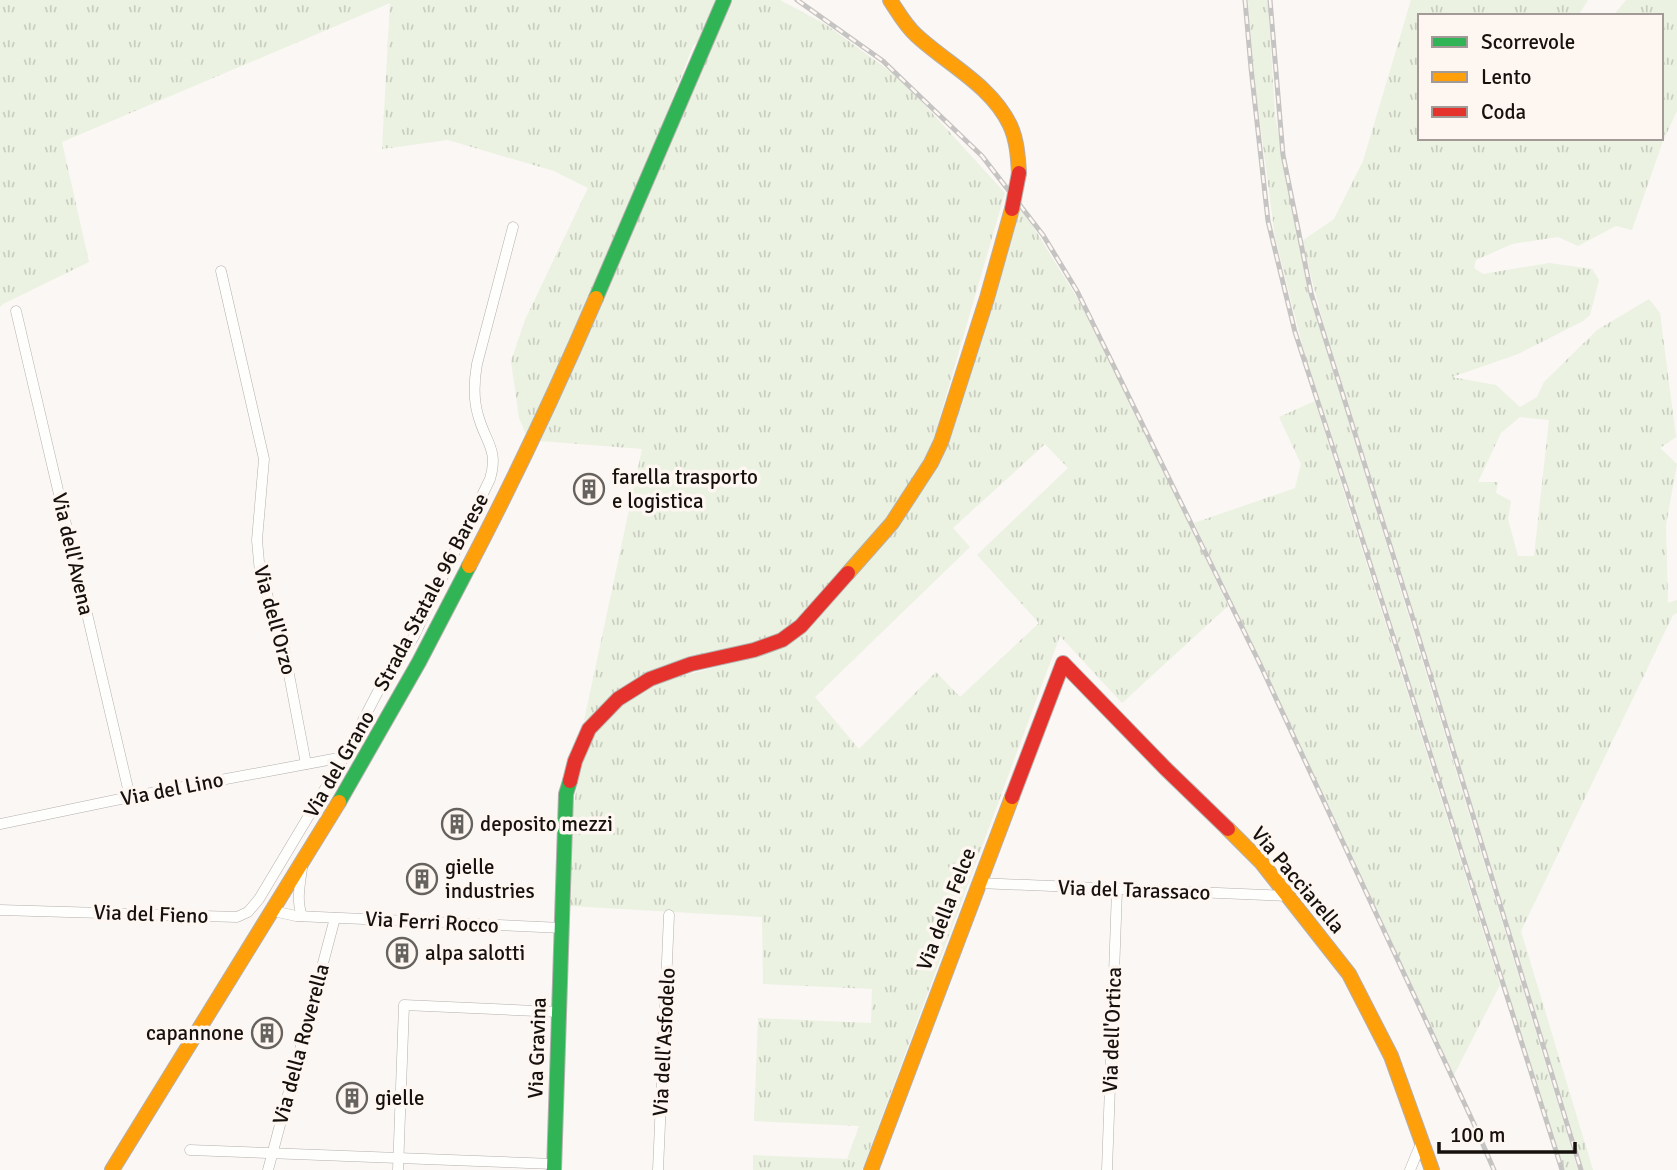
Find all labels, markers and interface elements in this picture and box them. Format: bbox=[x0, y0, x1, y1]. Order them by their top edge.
legend bbox=[1418, 14, 1663, 140]
text: Scorrevole bbox=[1481, 29, 1575, 55]
text: Lento bbox=[1481, 64, 1531, 90]
text: Coda bbox=[1481, 99, 1526, 125]
place label: farella trasporto e logistica bbox=[612, 464, 758, 514]
building icon: farella trasporto e logistica bbox=[572, 472, 606, 506]
street label: Strada Statale 96 Barese bbox=[368, 489, 494, 695]
street label: Via dell'Avena bbox=[46, 490, 100, 618]
street label: Via dell'Orzo bbox=[248, 562, 302, 678]
street label: Via del Grano bbox=[298, 706, 380, 822]
street label: Via del Lino bbox=[118, 766, 226, 812]
building icon: deposito mezzi bbox=[440, 807, 474, 841]
place label: deposito mezzi bbox=[480, 811, 613, 837]
street label: Via Pacciarella bbox=[1246, 821, 1350, 939]
street label: Via della Felce bbox=[911, 844, 981, 974]
place label: gielle industries bbox=[445, 854, 535, 904]
building icon: gielle industries bbox=[405, 862, 439, 896]
street label: Via del Tarassaco bbox=[1057, 874, 1211, 906]
street label: Via del Fieno bbox=[93, 899, 209, 929]
street label: Via Ferri Rocco bbox=[365, 906, 499, 938]
building icon: alpa salotti bbox=[385, 936, 419, 970]
place label: alpa salotti bbox=[425, 940, 525, 966]
street label: Via della Roverella bbox=[267, 961, 335, 1127]
street label: Via dell'Ortica bbox=[1097, 966, 1127, 1094]
street label: Via dell'Asfodelo bbox=[647, 967, 681, 1117]
street label: Via Gravina bbox=[522, 997, 552, 1099]
building icon: capannone bbox=[250, 1016, 284, 1050]
place label: capannone bbox=[146, 1020, 244, 1046]
building icon: gielle bbox=[335, 1081, 369, 1115]
place label: gielle bbox=[375, 1085, 425, 1111]
scale bar bbox=[1439, 1110, 1576, 1154]
text: 100 m bbox=[1450, 1122, 1505, 1148]

